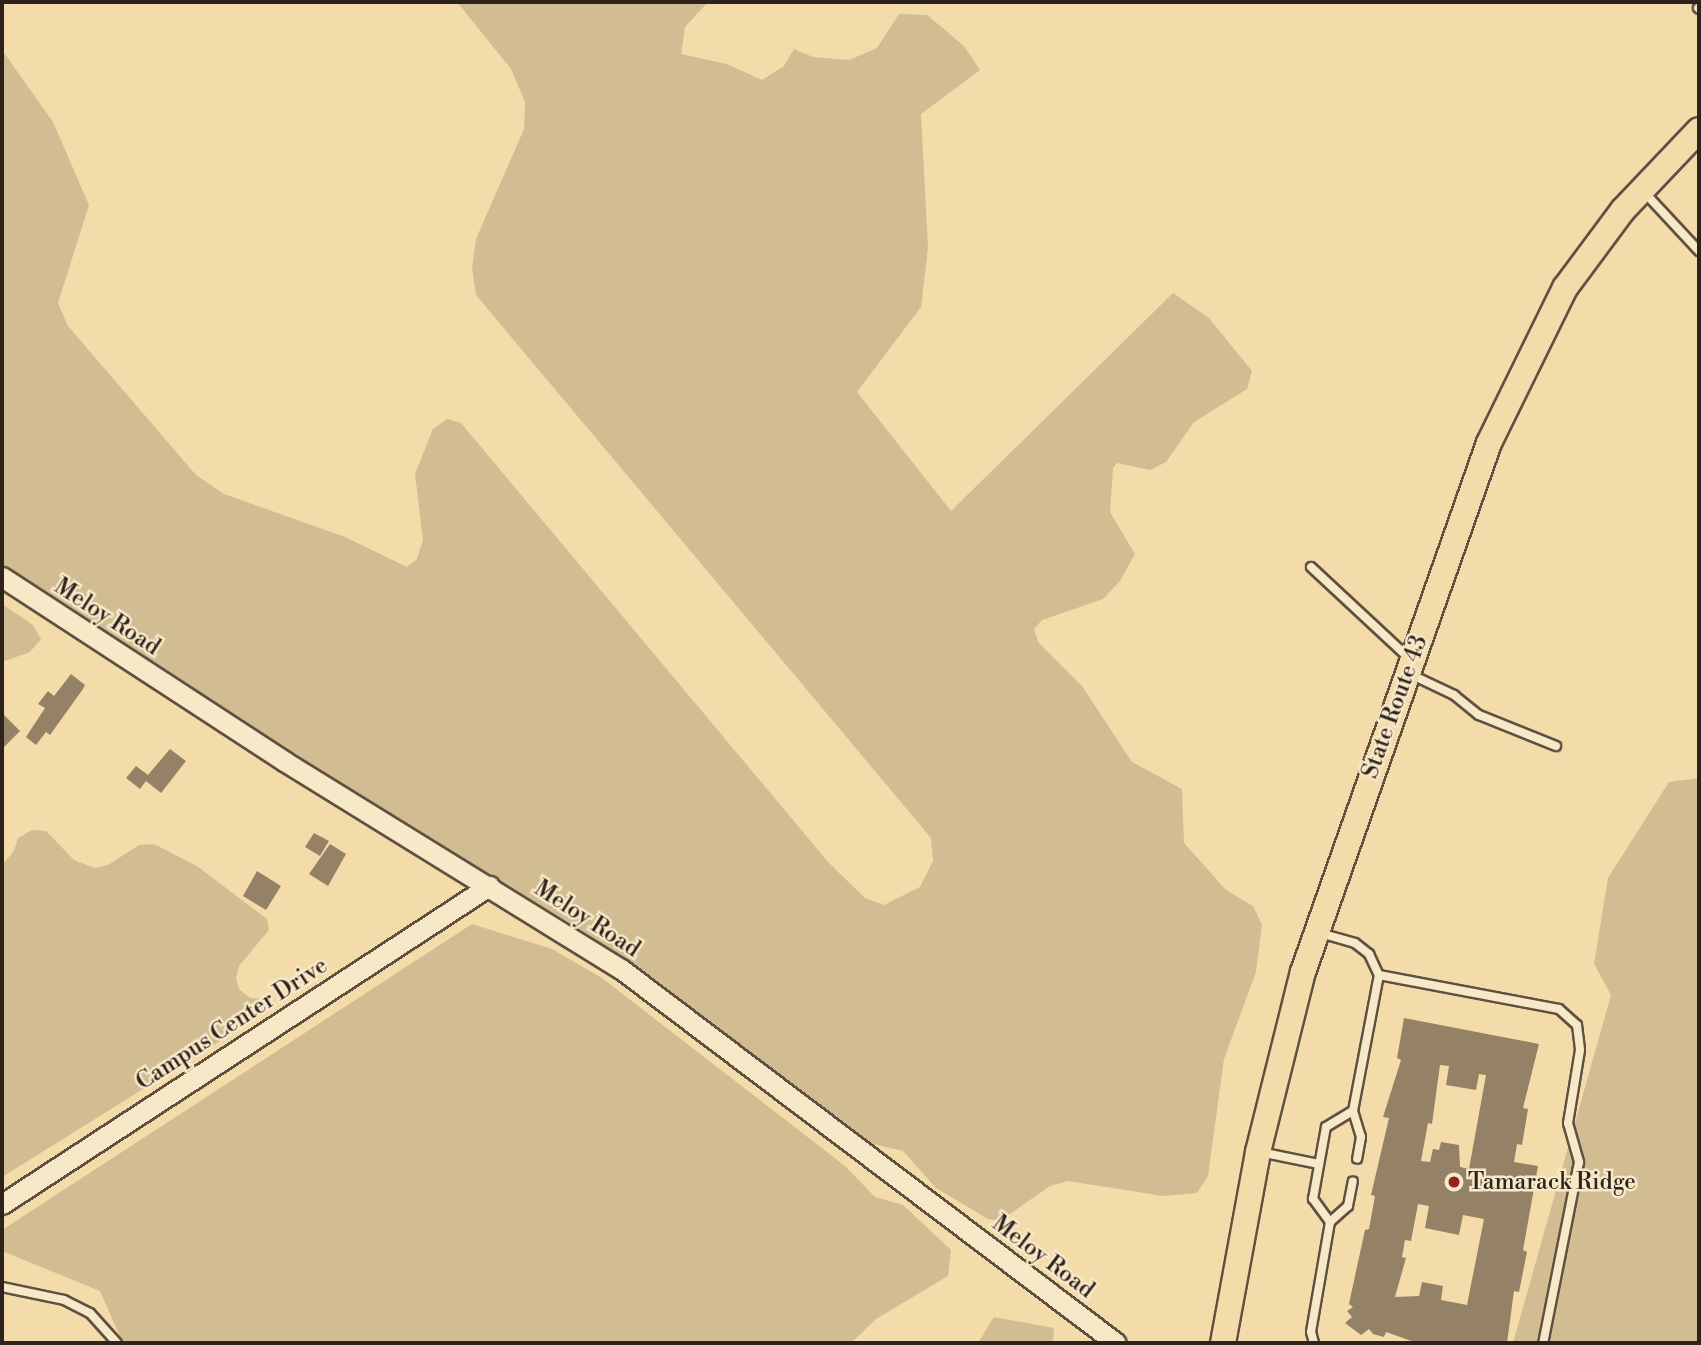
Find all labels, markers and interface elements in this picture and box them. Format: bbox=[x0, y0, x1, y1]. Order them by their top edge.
street label: Meloy Road bbox=[49, 573, 165, 661]
street label: State Route 43 bbox=[1356, 632, 1434, 782]
street label: Meloy Road bbox=[529, 875, 645, 963]
street label: Campus Center Drive bbox=[131, 952, 333, 1096]
place label: Tamarack Ridge bbox=[1468, 1168, 1636, 1196]
marker: Tamarack Ridge bbox=[1446, 1174, 1462, 1190]
street label: Meloy Road bbox=[987, 1210, 1099, 1304]

